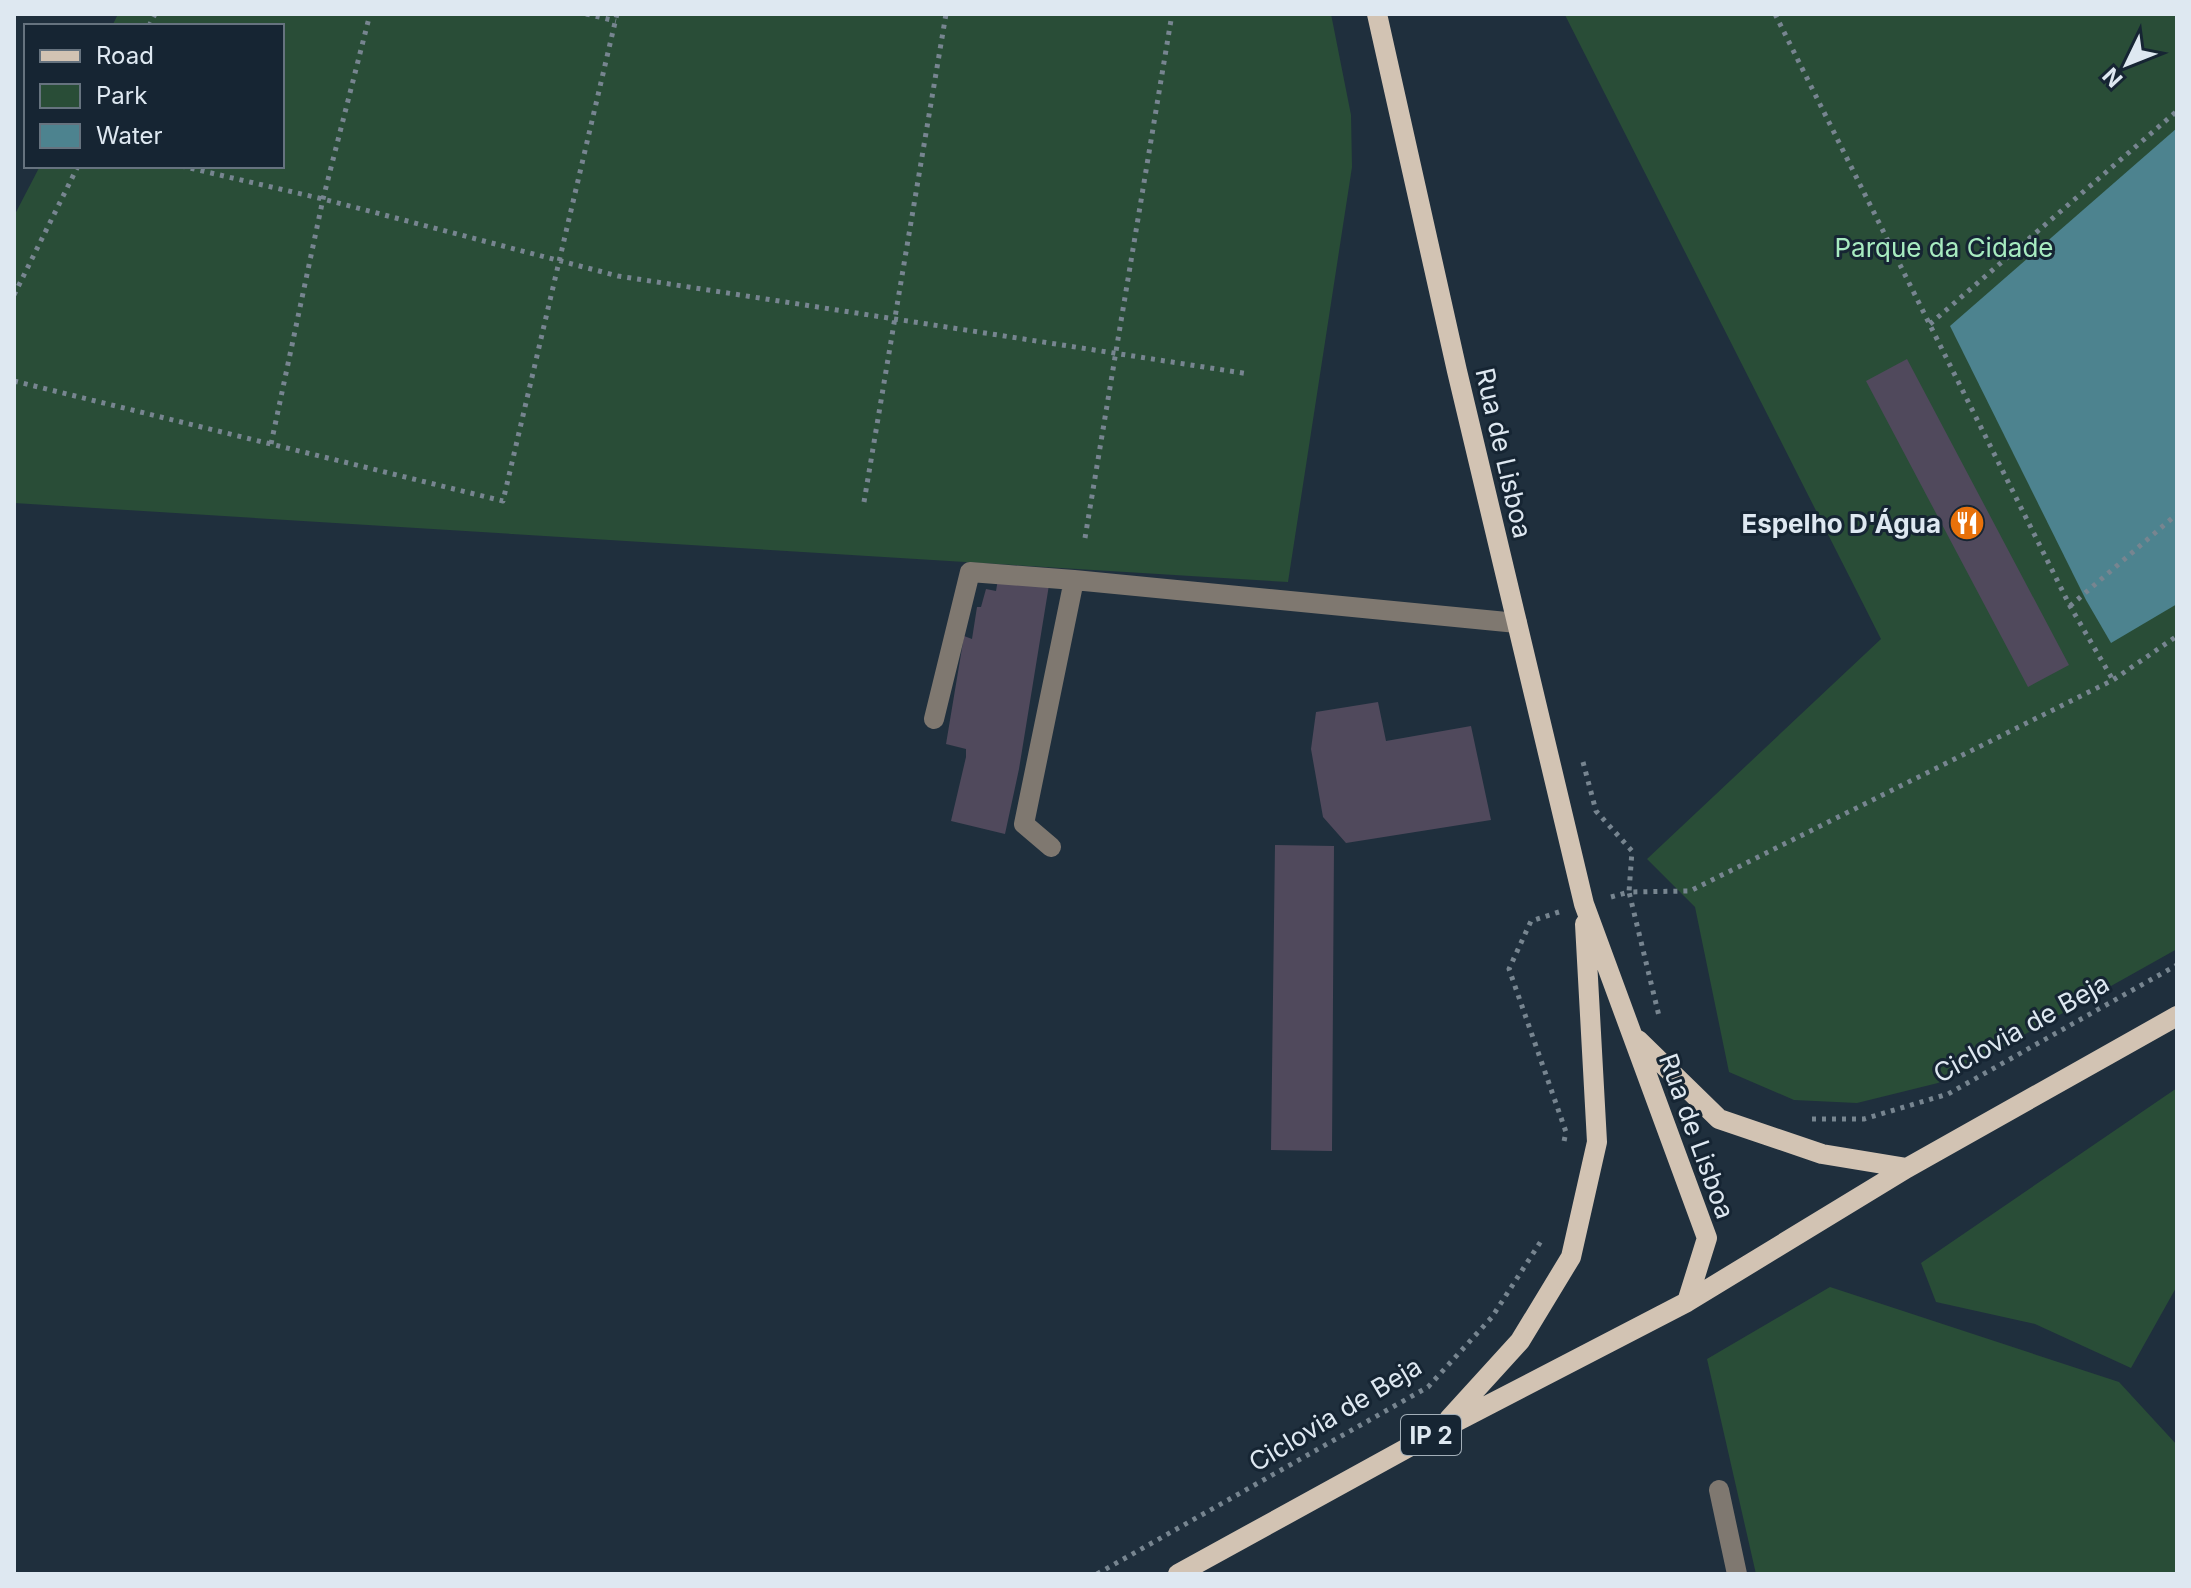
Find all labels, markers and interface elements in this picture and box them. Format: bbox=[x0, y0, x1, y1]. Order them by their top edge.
legend bbox=[24, 24, 284, 168]
north arrow bbox=[2087, 24, 2167, 104]
text: Road bbox=[96, 41, 154, 70]
text: N bbox=[2097, 63, 2128, 93]
text: Park bbox=[96, 81, 147, 110]
text: Water bbox=[96, 121, 163, 150]
park label: Parque da Cidade bbox=[1834, 232, 2054, 263]
street label: Rua de Lisboa bbox=[1469, 365, 1539, 541]
restaurant icon: Espelho D'Água bbox=[1948, 504, 1986, 542]
place label: Espelho D'Água bbox=[1741, 508, 1941, 539]
street label: Ciclovia de Beja bbox=[1928, 967, 2114, 1089]
street label: Rua de Lisboa bbox=[1653, 1049, 1741, 1223]
street label: Ciclovia de Beja bbox=[1243, 1350, 1427, 1478]
road number: IP 2 bbox=[1401, 1415, 1461, 1455]

